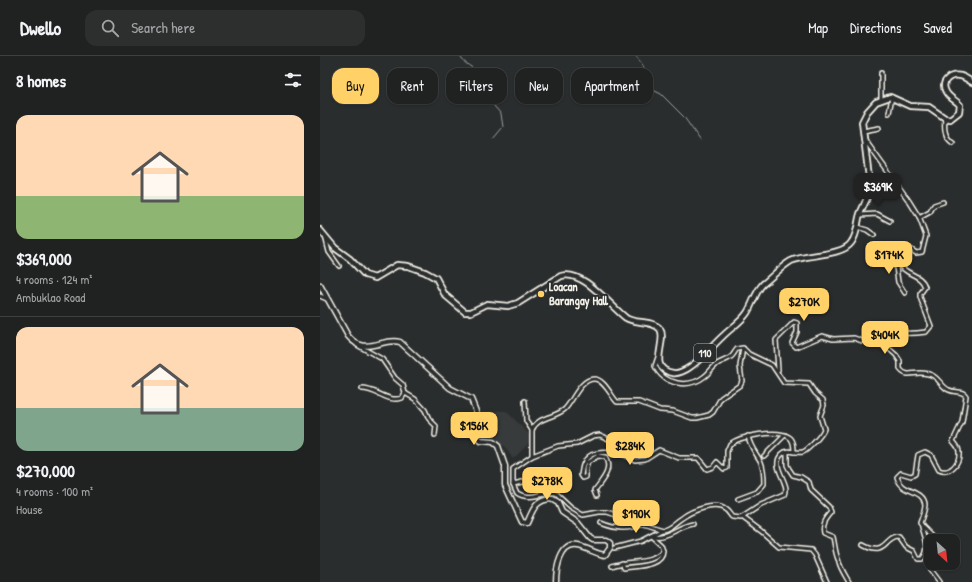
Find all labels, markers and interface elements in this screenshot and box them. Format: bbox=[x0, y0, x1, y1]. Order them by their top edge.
search box bbox=[85, 10, 365, 46]
text: Dwello bbox=[20, 15, 61, 41]
icon: search bbox=[99, 17, 121, 39]
text: Search here bbox=[131, 17, 195, 38]
text: Map bbox=[808, 18, 828, 37]
text: Directions bbox=[850, 18, 901, 37]
text: Saved bbox=[923, 18, 952, 37]
chip: Buy bbox=[332, 68, 379, 104]
chip: Rent bbox=[387, 68, 438, 104]
chip: Filters bbox=[446, 68, 507, 104]
chip: New bbox=[515, 68, 563, 104]
chip: Apartment bbox=[571, 68, 653, 104]
text: 8 homes bbox=[16, 69, 66, 92]
icon: filters bbox=[282, 69, 304, 91]
icon: home bbox=[124, 141, 196, 213]
pin: $369K bbox=[850, 173, 906, 207]
text: $369K bbox=[863, 177, 893, 195]
pin: $174K bbox=[861, 241, 917, 275]
text: $174K bbox=[874, 245, 904, 263]
text: $369,000 bbox=[16, 247, 72, 270]
text: 4 rooms · 124 m² bbox=[16, 270, 92, 288]
place label: Loacan Barangay Hall bbox=[549, 278, 609, 310]
text: Ambuklao Road bbox=[16, 288, 85, 306]
pin: $270K bbox=[776, 288, 832, 322]
marker: Loacan Barangay Hall bbox=[536, 289, 546, 299]
text: $270K bbox=[788, 292, 820, 310]
pin: $404K bbox=[857, 321, 913, 355]
text: $404K bbox=[871, 325, 899, 343]
road number: 110 bbox=[694, 344, 716, 362]
icon: home bbox=[124, 353, 196, 425]
pin: $156K bbox=[446, 412, 502, 446]
text: $156K bbox=[460, 416, 488, 434]
pin: $284K bbox=[602, 432, 658, 466]
text: $284K bbox=[615, 436, 645, 454]
text: $270,000 bbox=[16, 459, 75, 482]
pin: $278K bbox=[519, 467, 575, 501]
text: $278K bbox=[531, 471, 563, 489]
text: 4 rooms · 100 m² bbox=[16, 482, 93, 500]
text: House bbox=[16, 500, 43, 518]
pin: $190K bbox=[608, 500, 664, 534]
text: $190K bbox=[622, 504, 650, 522]
north arrow bbox=[924, 534, 960, 570]
map controls bbox=[924, 534, 960, 570]

